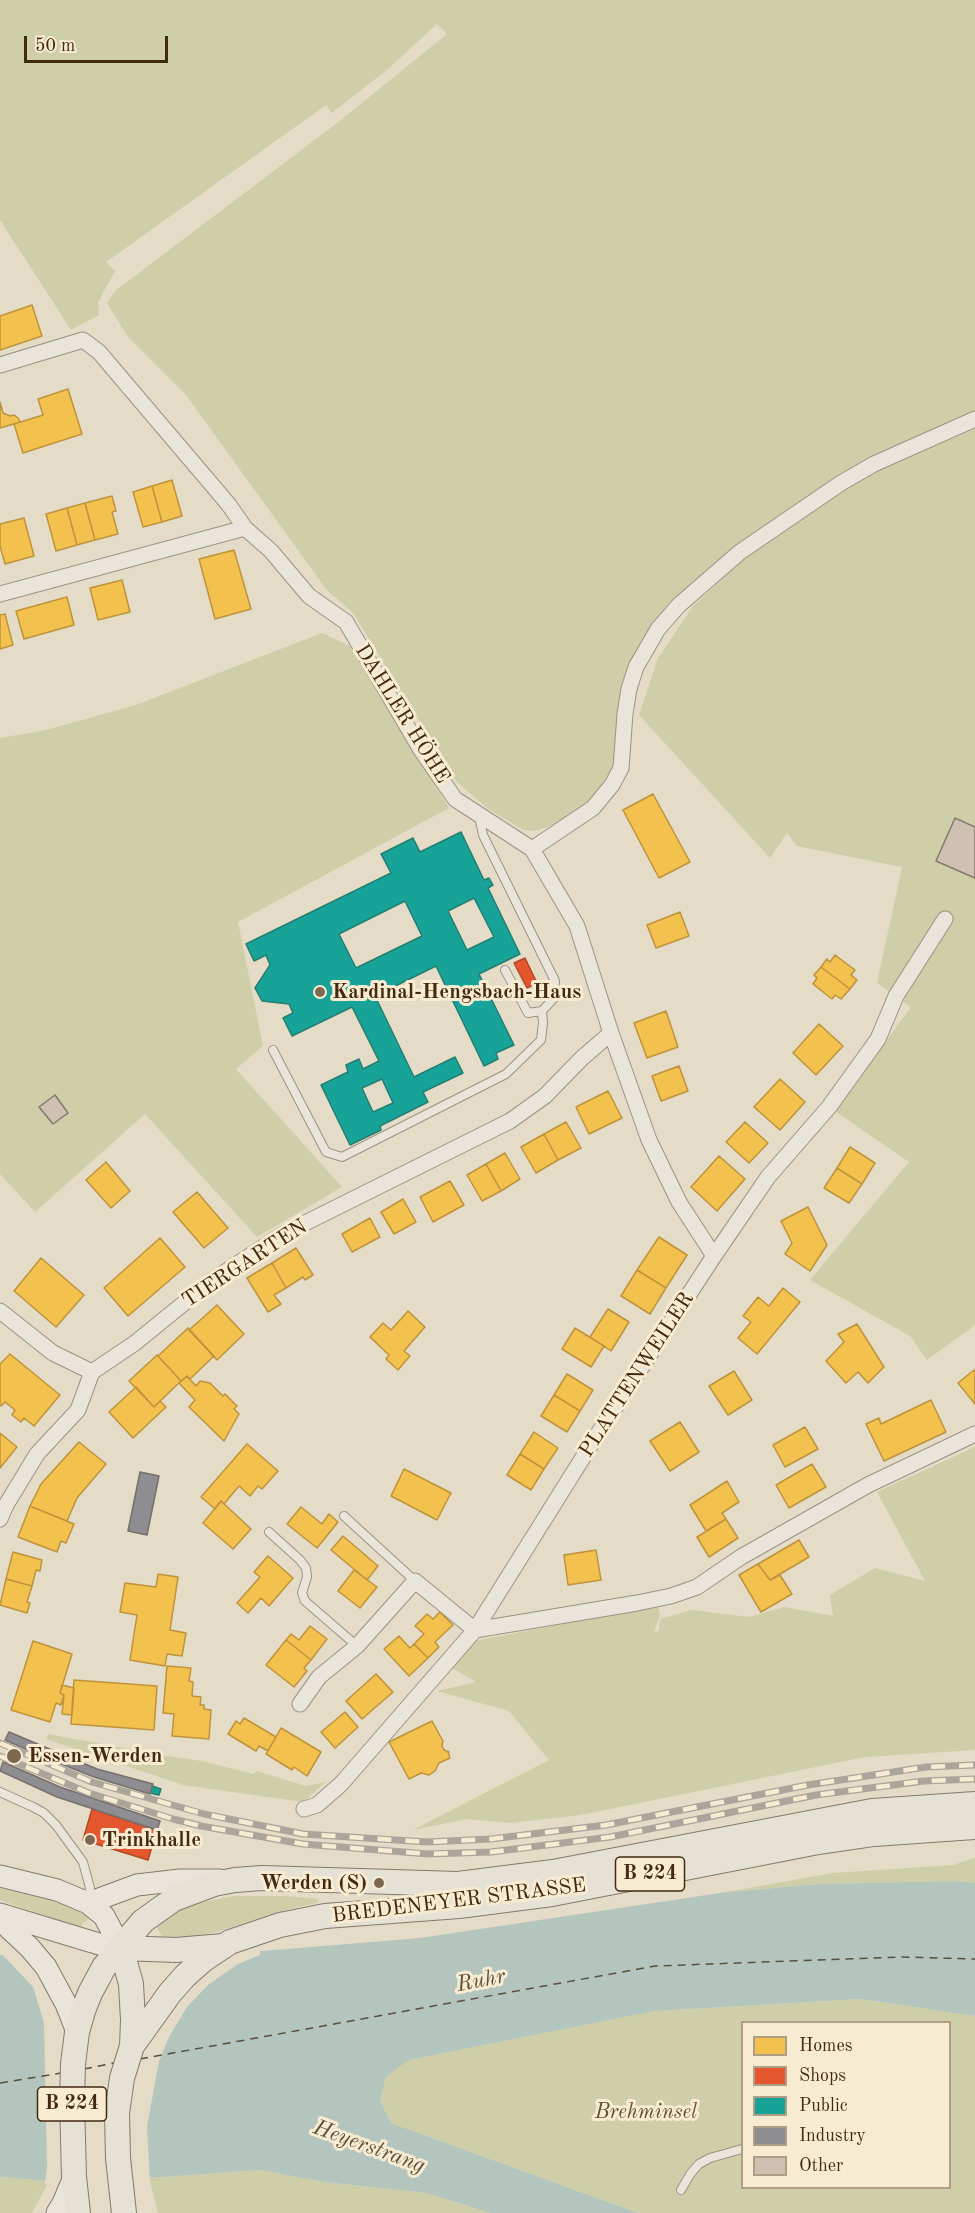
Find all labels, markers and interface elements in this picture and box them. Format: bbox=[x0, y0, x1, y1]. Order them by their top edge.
scale bar bbox=[27, 24, 171, 62]
text: 50 m bbox=[35, 37, 75, 55]
street label: DAHLER HÖHE bbox=[349, 640, 455, 788]
place label: Kardinal-Hengsbach-Haus bbox=[332, 979, 581, 1005]
marker: Kardinal-Hengsbach-Haus bbox=[313, 985, 327, 999]
street label: TIERGARTEN bbox=[178, 1214, 312, 1314]
street label: PLATTENWEILER bbox=[574, 1288, 700, 1462]
place label: Essen-Werden bbox=[28, 1743, 162, 1769]
marker: Essen-Werden bbox=[5, 1747, 23, 1765]
place label: Trinkhalle bbox=[102, 1827, 201, 1853]
marker: Trinkhalle bbox=[83, 1833, 97, 1847]
road number: B 224 bbox=[616, 1857, 684, 1891]
place label: Werden (S) bbox=[260, 1870, 367, 1896]
street label: BREDENEYER STRASSE bbox=[330, 1873, 588, 1929]
marker: Werden (S) bbox=[372, 1876, 386, 1890]
water label: Ruhr bbox=[454, 1963, 508, 1999]
legend bbox=[741, 2021, 951, 2189]
text: Homes bbox=[799, 2037, 853, 2055]
text: Shops bbox=[799, 2067, 846, 2085]
road number: B 224 bbox=[38, 2087, 106, 2121]
text: Public bbox=[799, 2097, 848, 2115]
park label: Brehminsel bbox=[595, 2099, 697, 2125]
water label: Heyerstrang bbox=[309, 2115, 429, 2179]
text: Industry bbox=[799, 2127, 866, 2145]
text: Other bbox=[799, 2157, 843, 2175]

